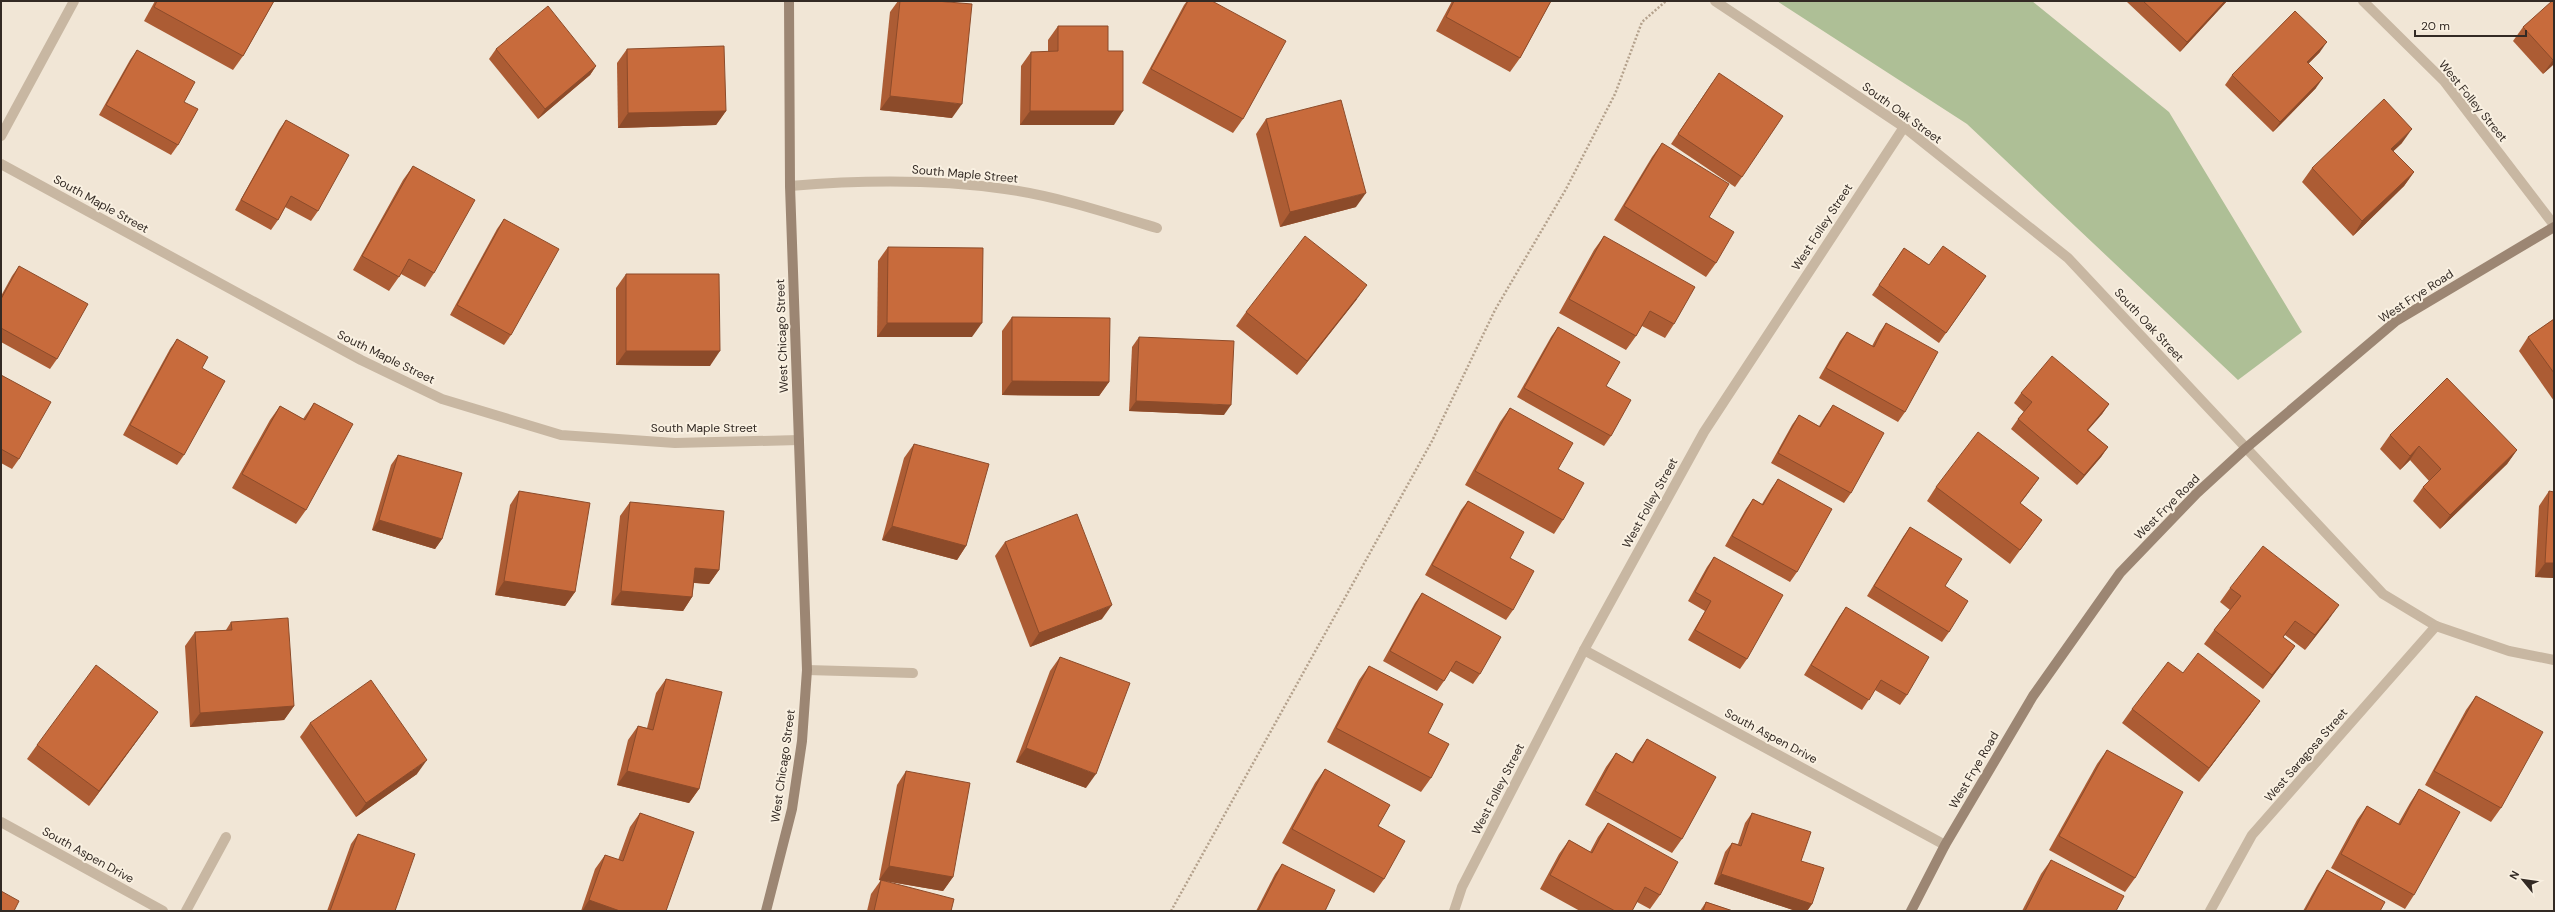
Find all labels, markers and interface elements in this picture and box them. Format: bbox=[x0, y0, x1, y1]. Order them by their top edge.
scale bar bbox=[2415, 12, 2526, 38]
text: 20 m bbox=[2421, 18, 2450, 34]
street label: West Folley Street bbox=[2435, 57, 2511, 145]
street label: South Oak Street bbox=[1859, 79, 1945, 148]
street label: South Maple Street bbox=[911, 161, 1019, 187]
street label: South Maple Street bbox=[51, 171, 152, 237]
street label: West Folley Street bbox=[1788, 180, 1856, 274]
street label: West Frye Road bbox=[2375, 266, 2457, 326]
street label: West Chicago Street bbox=[772, 278, 792, 393]
street label: South Oak Street bbox=[2111, 285, 2187, 365]
street label: South Maple Street bbox=[335, 326, 438, 388]
street label: South Maple Street bbox=[651, 420, 758, 436]
street label: West Folley Street bbox=[1619, 455, 1682, 551]
street label: West Frye Road bbox=[2131, 471, 2203, 543]
street label: South Aspen Drive bbox=[1722, 705, 1820, 767]
street label: West Saragosa Street bbox=[2261, 705, 2351, 805]
street label: West Chicago Street bbox=[767, 708, 799, 824]
street label: West Frye Road bbox=[1945, 729, 2003, 811]
street label: West Folley Street bbox=[1468, 740, 1528, 837]
street label: South Aspen Drive bbox=[39, 823, 137, 887]
north arrow bbox=[2503, 860, 2543, 900]
text: N bbox=[2506, 868, 2522, 882]

